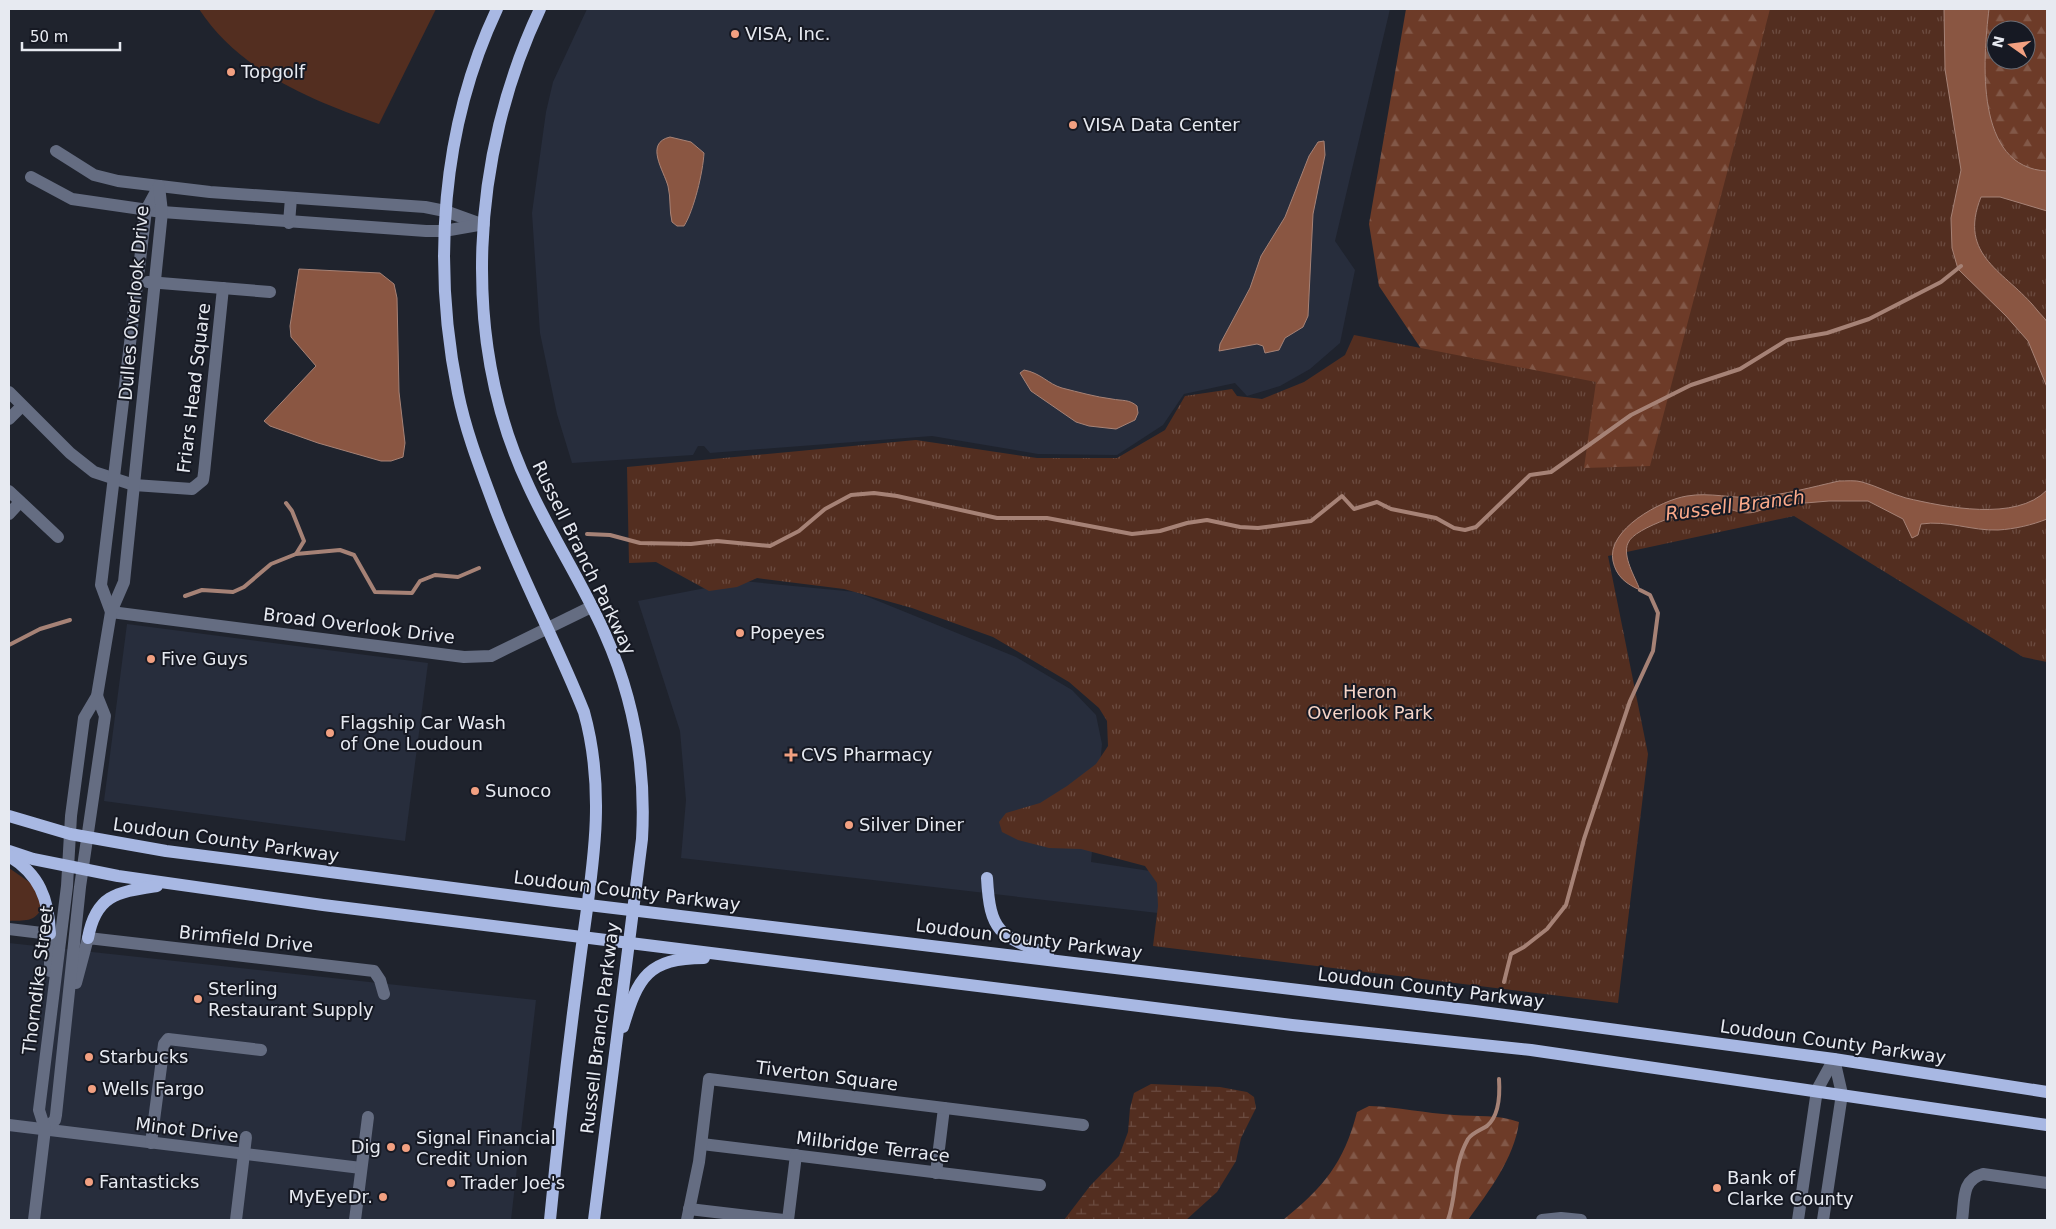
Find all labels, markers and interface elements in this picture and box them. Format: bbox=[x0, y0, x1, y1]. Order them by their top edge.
scale bar bbox=[22, 20, 120, 52]
north arrow bbox=[1986, 20, 2036, 70]
place label: VISA, Inc. bbox=[745, 23, 830, 44]
text: 50 m bbox=[30, 28, 68, 46]
marker: VISA, Inc. bbox=[729, 28, 741, 40]
text: N bbox=[1989, 34, 2008, 49]
place label: Topgolf bbox=[240, 61, 306, 82]
marker: Topgolf bbox=[225, 66, 237, 78]
place label: VISA Data Center bbox=[1083, 114, 1240, 135]
marker: VISA Data Center bbox=[1067, 119, 1079, 131]
street label: Dulles Overlook Drive bbox=[115, 204, 152, 401]
street label: Friars Head Square bbox=[173, 302, 214, 474]
street label: Russell Branch Parkway bbox=[528, 457, 641, 658]
water label: Russell Branch bbox=[1664, 486, 1806, 524]
street label: Broad Overlook Drive bbox=[262, 603, 456, 648]
place label: Popeyes bbox=[750, 622, 825, 643]
marker: Popeyes bbox=[734, 627, 746, 639]
place label: Five Guys bbox=[161, 648, 248, 669]
marker: Five Guys bbox=[145, 653, 157, 665]
park label: Heron Overlook Park bbox=[1307, 681, 1433, 723]
place label: Flagship Car Wash of One Loudoun bbox=[340, 712, 506, 754]
marker: Flagship Car Wash of One Loudoun bbox=[324, 727, 336, 739]
place label: CVS Pharmacy bbox=[801, 744, 933, 765]
marker: CVS Pharmacy bbox=[785, 749, 797, 761]
place label: Sunoco bbox=[485, 780, 551, 801]
marker: Sunoco bbox=[469, 785, 481, 797]
street label: Loudoun County Parkway bbox=[112, 813, 341, 866]
place label: Silver Diner bbox=[859, 814, 965, 835]
marker: Silver Diner bbox=[843, 819, 855, 831]
street label: Loudoun County Parkway bbox=[513, 866, 742, 915]
street label: Thorndike Street bbox=[18, 904, 57, 1056]
street label: Loudoun County Parkway bbox=[915, 914, 1144, 963]
street label: Brimfield Drive bbox=[178, 921, 314, 956]
street label: Russell Branch Parkway bbox=[576, 921, 623, 1135]
street label: Loudoun County Parkway bbox=[1317, 963, 1546, 1012]
place label: Sterling Restaurant Supply bbox=[208, 978, 374, 1020]
marker: Sterling Restaurant Supply bbox=[192, 993, 204, 1005]
street label: Loudoun County Parkway bbox=[1719, 1015, 1948, 1068]
place label: Starbucks bbox=[99, 1046, 188, 1067]
marker: Starbucks bbox=[83, 1051, 95, 1063]
street label: Tiverton Square bbox=[754, 1056, 899, 1095]
place label: Wells Fargo bbox=[102, 1078, 204, 1099]
marker: Wells Fargo bbox=[86, 1083, 98, 1095]
street label: Minot Drive bbox=[134, 1113, 240, 1146]
place label: Signal Financial Credit Union bbox=[416, 1127, 556, 1169]
street label: Milbridge Terrace bbox=[795, 1127, 951, 1166]
place label: Dig bbox=[351, 1136, 381, 1157]
marker: Dig bbox=[385, 1141, 397, 1153]
marker: Signal Financial Credit Union bbox=[400, 1142, 412, 1154]
place label: Bank of Clarke County bbox=[1727, 1167, 1854, 1209]
place label: Fantasticks bbox=[99, 1171, 199, 1192]
place label: Trader Joe's bbox=[460, 1172, 565, 1193]
marker: Fantasticks bbox=[83, 1176, 95, 1188]
marker: Trader Joe's bbox=[445, 1177, 457, 1189]
marker: Bank of Clarke County bbox=[1711, 1182, 1723, 1194]
place label: MyEyeDr. bbox=[288, 1186, 373, 1207]
marker: MyEyeDr. bbox=[377, 1191, 389, 1203]

